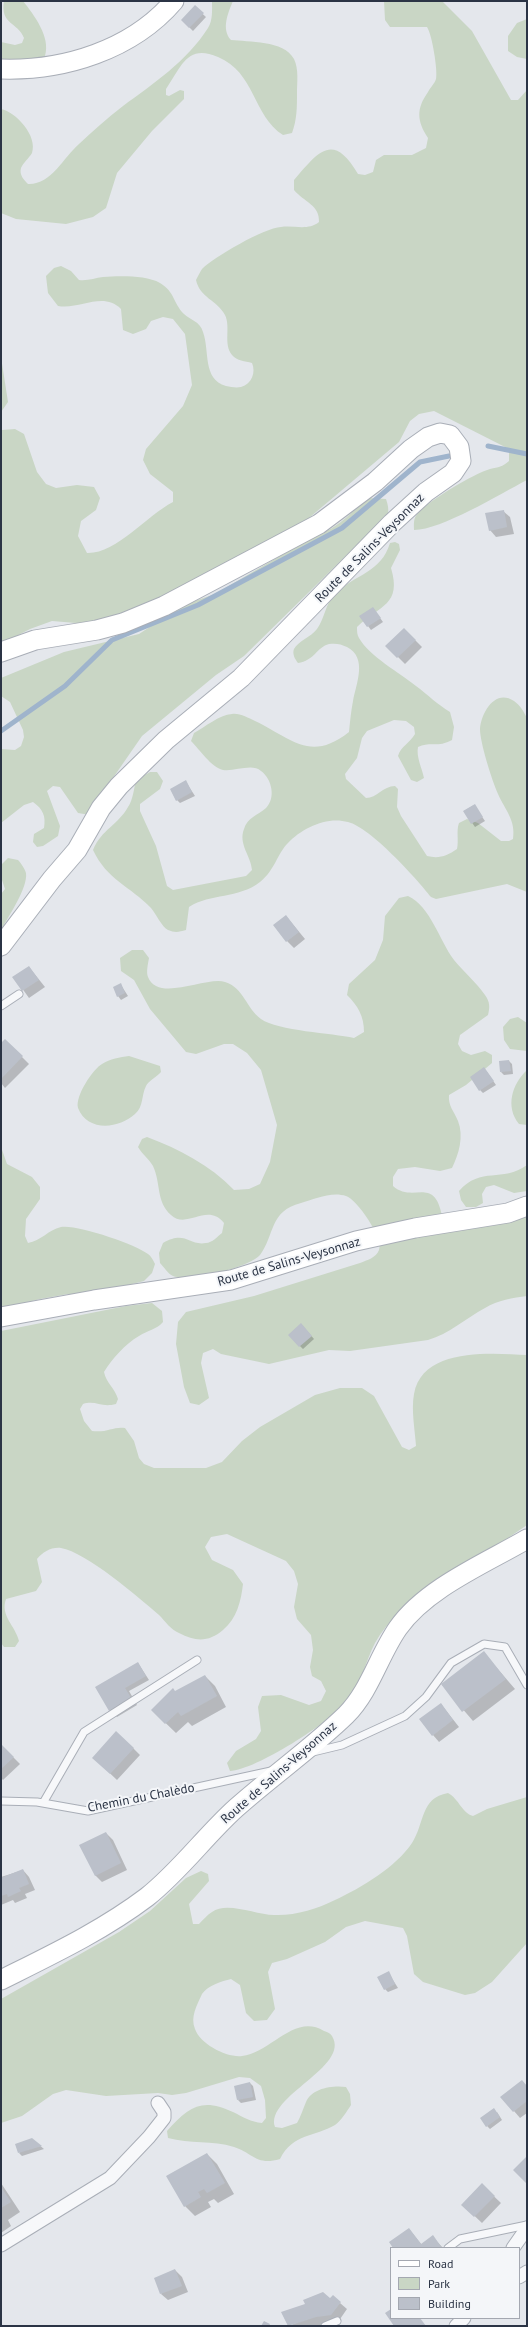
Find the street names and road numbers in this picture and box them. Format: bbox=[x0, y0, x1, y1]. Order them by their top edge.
street label: Route de Salins-Veysonnaz bbox=[312, 490, 428, 606]
street label: Route de Salins-Veysonnaz bbox=[216, 1234, 362, 1290]
street label: Route de Salins-Veysonnaz bbox=[218, 1719, 340, 1827]
street label: Chemin du Chalèdo bbox=[86, 1780, 196, 1816]

